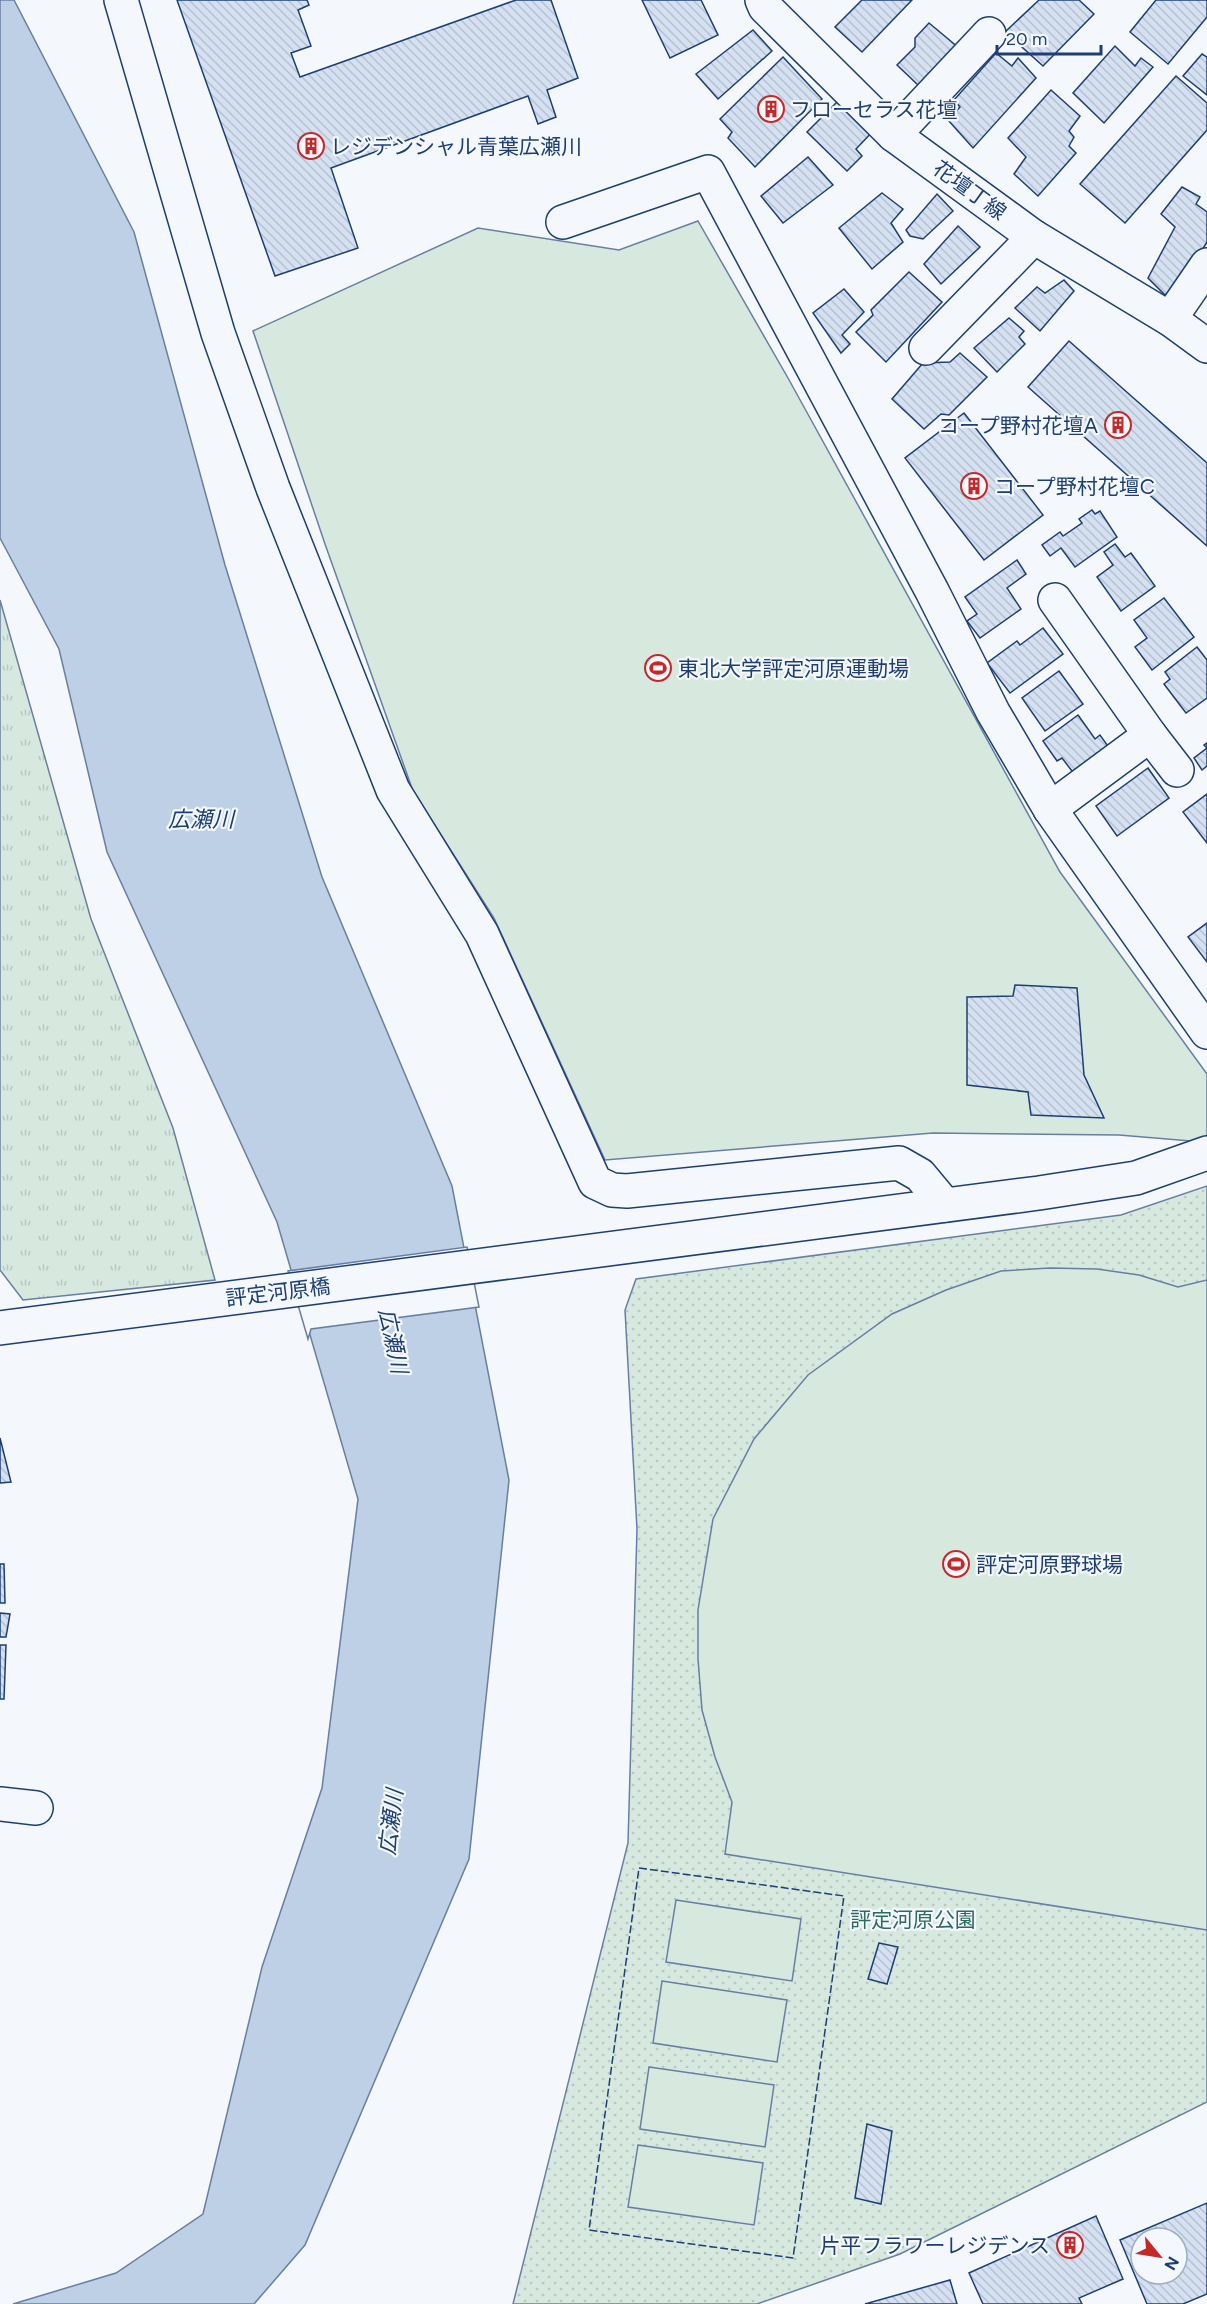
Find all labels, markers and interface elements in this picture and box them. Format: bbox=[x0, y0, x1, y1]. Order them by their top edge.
scale bar bbox=[997, 18, 1100, 56]
text: 20 m bbox=[1006, 28, 1047, 50]
building icon: フローセラス花壇 bbox=[756, 94, 786, 124]
place label: フローセラス花壇 bbox=[790, 97, 958, 122]
building icon: レジデンシャル青葉広瀬川 bbox=[296, 131, 326, 161]
place label: レジデンシャル青葉広瀬川 bbox=[330, 134, 582, 159]
street label: 花壇丁線 bbox=[929, 155, 1011, 225]
building icon: コープ野村花壇A bbox=[1103, 410, 1133, 440]
place label: コープ野村花壇A bbox=[938, 413, 1098, 438]
building icon: コープ野村花壇C bbox=[959, 471, 989, 501]
place label: コープ野村花壇C bbox=[994, 474, 1155, 499]
sports icon: 東北大学評定河原運動場 bbox=[643, 653, 673, 683]
place label: 東北大学評定河原運動場 bbox=[678, 656, 909, 681]
water label: 広瀬川 bbox=[168, 806, 236, 833]
street label: 評定河原橋 bbox=[224, 1273, 332, 1311]
water label: 広瀬川 bbox=[373, 1306, 413, 1378]
sports icon: 評定河原野球場 bbox=[941, 1549, 971, 1579]
place label: 評定河原野球場 bbox=[976, 1552, 1123, 1577]
water label: 広瀬川 bbox=[374, 1786, 409, 1856]
park label: 評定河原公園 bbox=[850, 1907, 976, 1932]
north arrow bbox=[1129, 2226, 1189, 2286]
building icon: 片平フラワーレジデンス bbox=[1055, 2230, 1085, 2260]
place label: 片平フラワーレジデンス bbox=[819, 2233, 1050, 2258]
text: N bbox=[1160, 2253, 1183, 2273]

